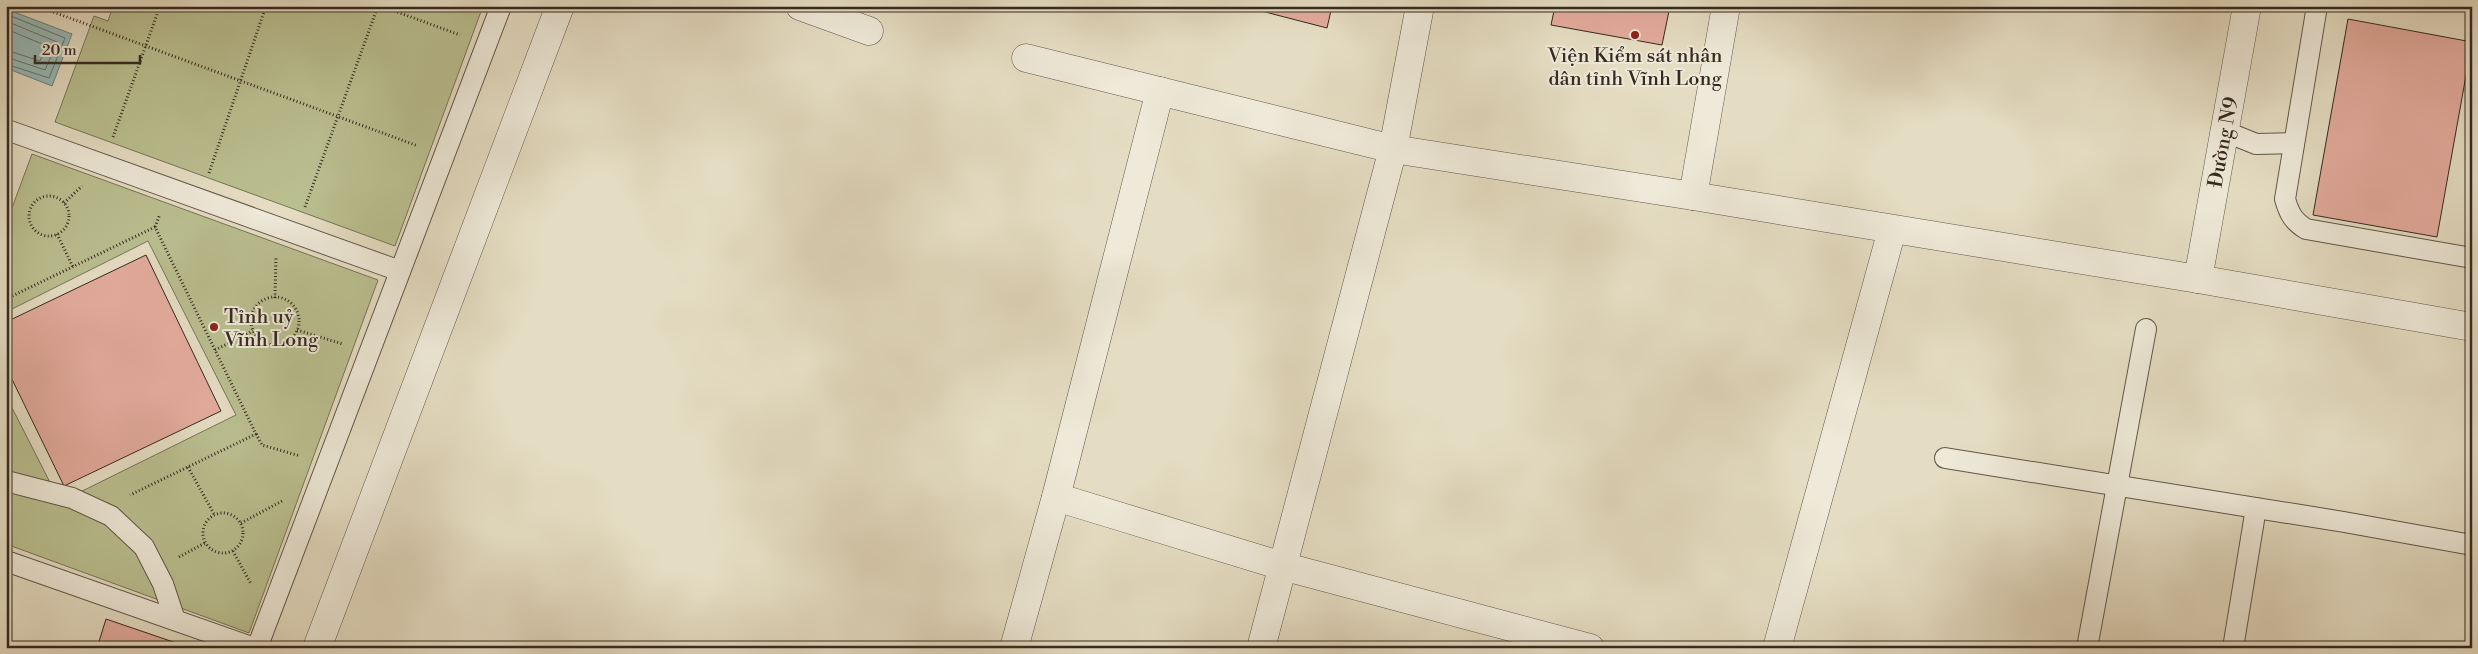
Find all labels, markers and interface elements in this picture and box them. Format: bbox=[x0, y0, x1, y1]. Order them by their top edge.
marker: Viện Kiểm sát nhân dân tỉnh Vĩnh Long bbox=[1629, 29, 1641, 41]
scale bar bbox=[35, 32, 140, 64]
text: 20 m bbox=[42, 41, 77, 60]
place label: Viện Kiểm sát nhân dân tỉnh Vĩnh Long bbox=[1547, 44, 1722, 92]
street label: Đường N9 bbox=[2204, 95, 2244, 190]
place label: Tỉnh uỷ Vĩnh Long bbox=[223, 305, 319, 353]
marker: Tỉnh uỷ Vĩnh Long bbox=[208, 321, 220, 333]

